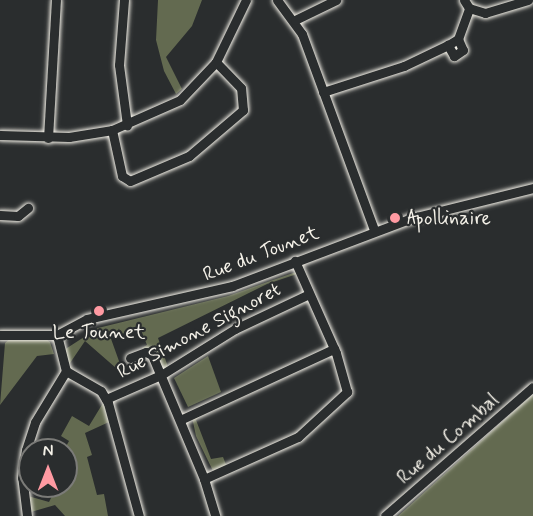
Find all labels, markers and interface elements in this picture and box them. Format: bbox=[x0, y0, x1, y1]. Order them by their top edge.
place label: Apollinaire bbox=[407, 206, 491, 230]
marker: Apollinaire bbox=[388, 211, 402, 225]
street label: Rue du Tounet bbox=[204, 222, 318, 286]
street label: Rue Simone Signoret bbox=[114, 278, 284, 384]
marker: Le Tounet bbox=[92, 304, 106, 318]
place label: Le Tounet bbox=[58, 320, 140, 344]
street label: Rue du Combal bbox=[393, 389, 503, 489]
north arrow bbox=[18, 438, 78, 498]
text: N bbox=[43, 441, 53, 462]

